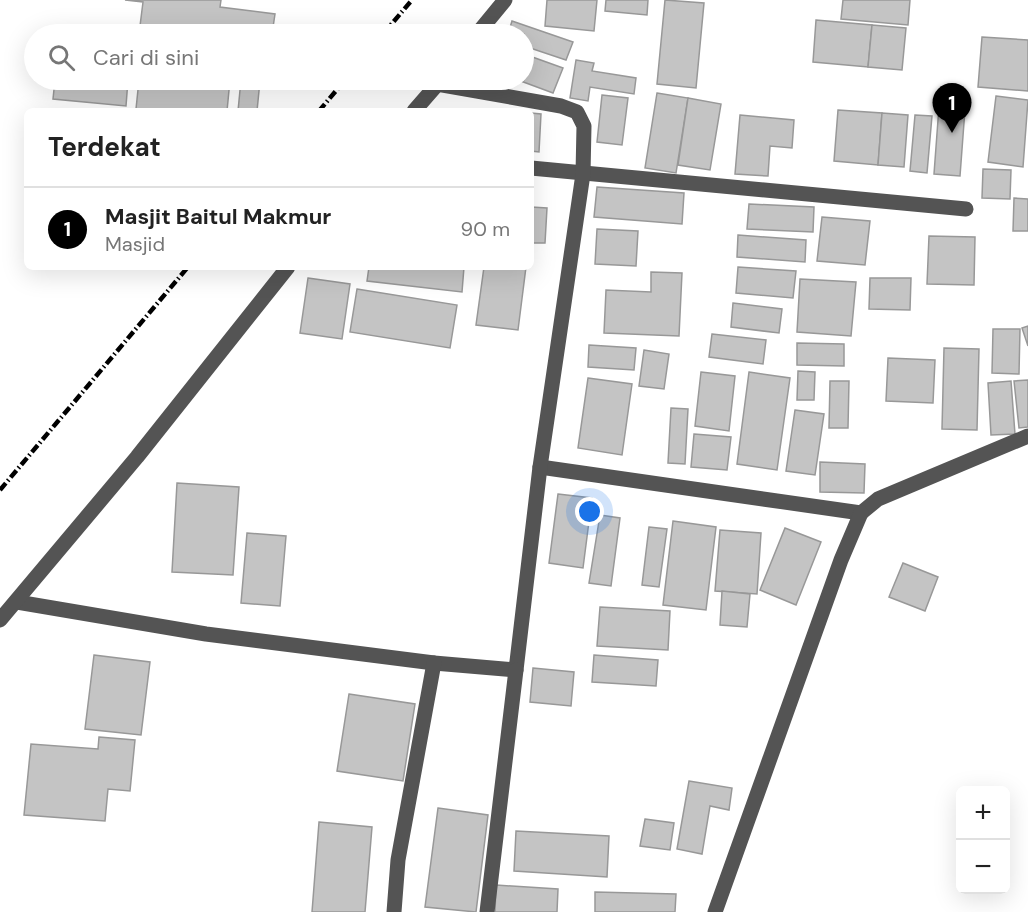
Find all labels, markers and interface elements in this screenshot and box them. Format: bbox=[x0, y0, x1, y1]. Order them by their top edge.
search box bbox=[24, 24, 534, 90]
icon: search bbox=[45, 41, 78, 74]
text: Cari di sini bbox=[93, 43, 199, 72]
pin: 1 bbox=[932, 84, 972, 133]
text: Terdekat bbox=[48, 130, 161, 164]
text: Masjit Baitul Makmur bbox=[105, 202, 331, 231]
text: 1 bbox=[64, 216, 71, 242]
text: 90 m bbox=[461, 216, 510, 242]
text: Masjid bbox=[105, 231, 165, 257]
your location bbox=[575, 497, 604, 526]
map controls bbox=[956, 786, 1010, 894]
button: + bbox=[956, 786, 1010, 840]
button: − bbox=[956, 840, 1010, 894]

